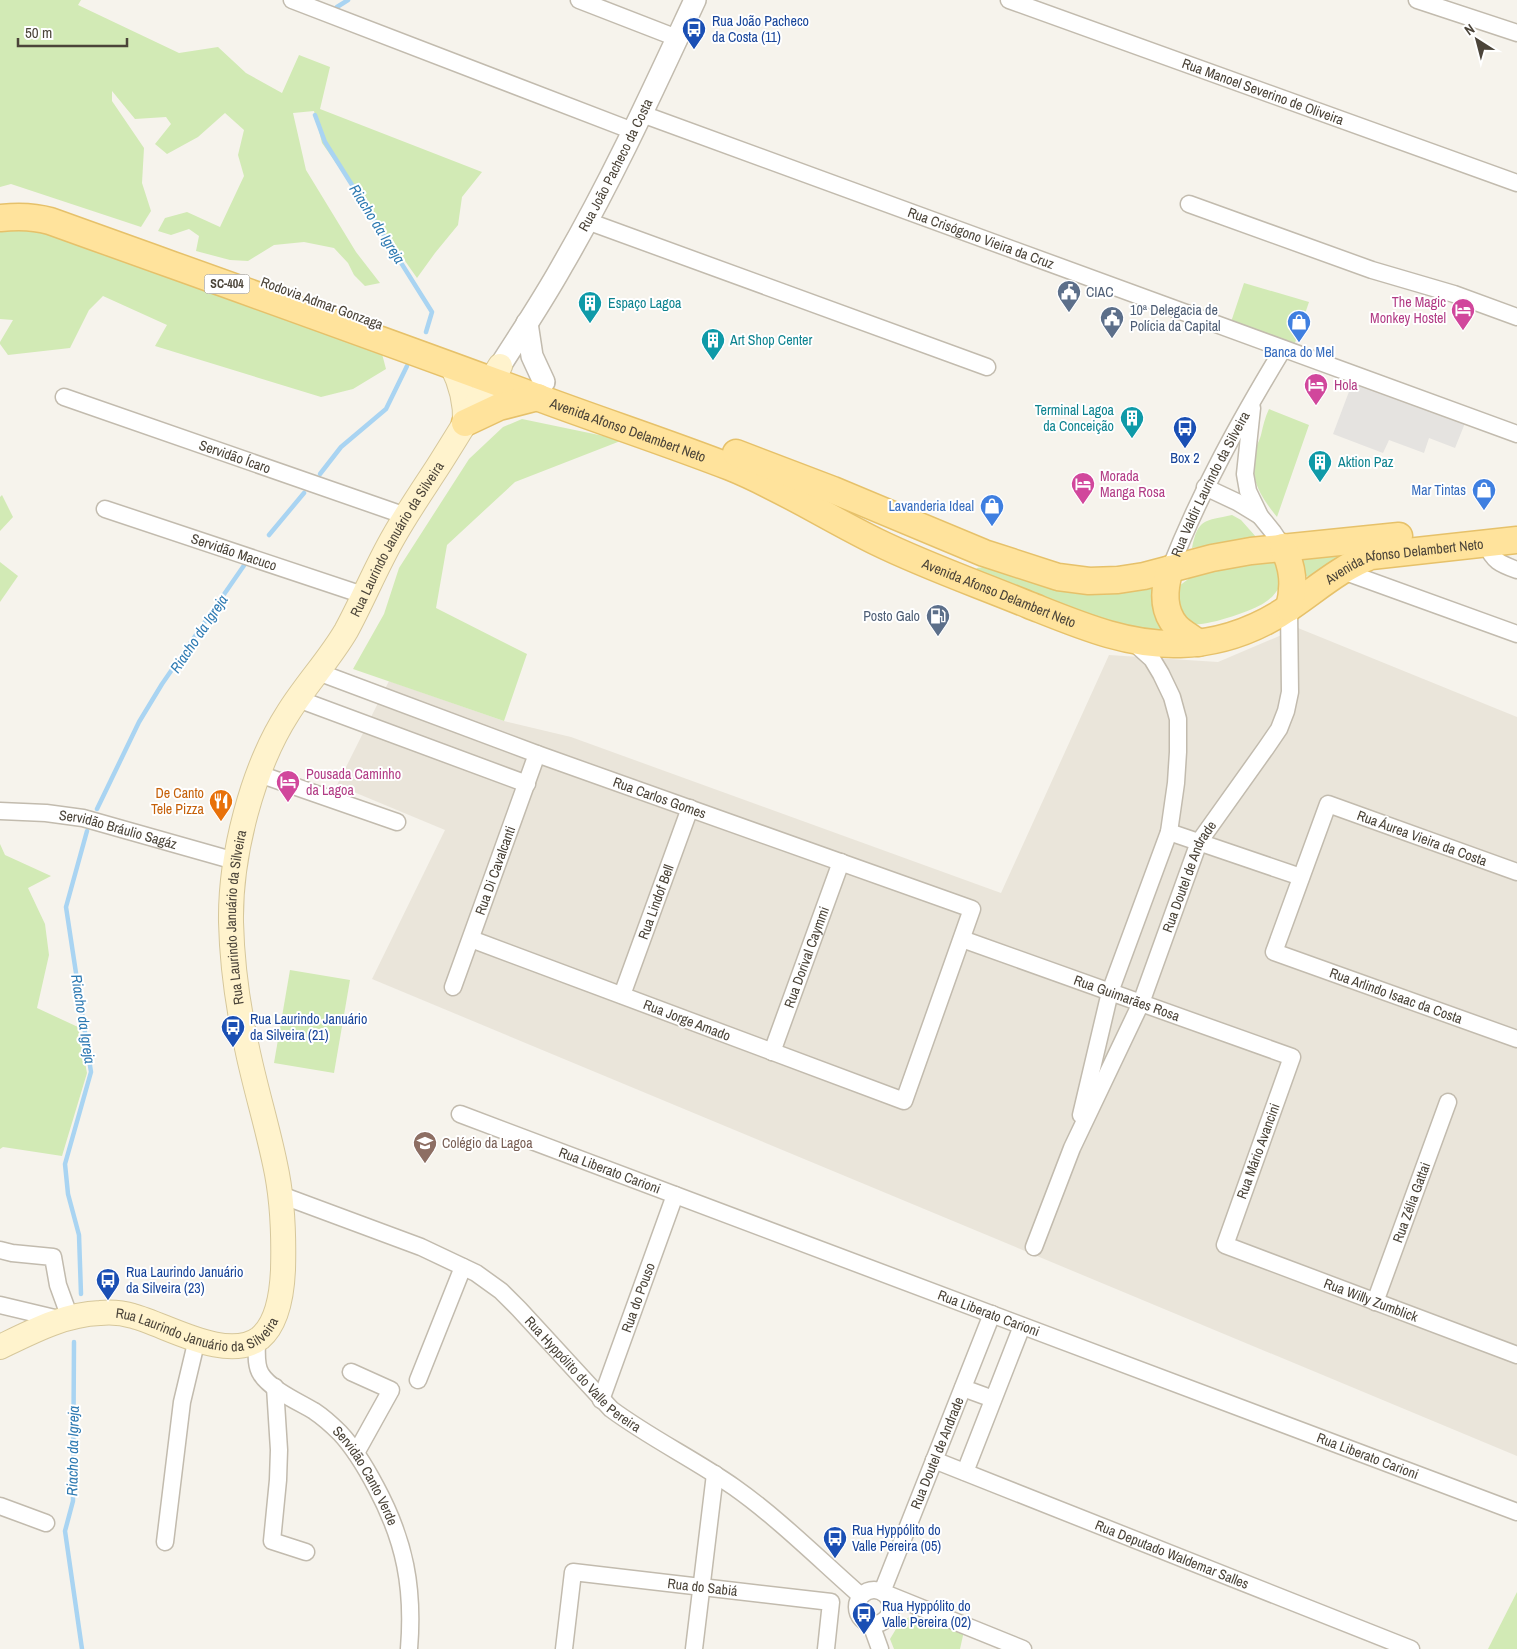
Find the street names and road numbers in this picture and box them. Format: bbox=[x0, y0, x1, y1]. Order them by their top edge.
street label: Rua Manoel Severino de Oliveira bbox=[1180, 54, 1347, 129]
street label: Rua João Pacheco da Costa bbox=[574, 95, 657, 234]
street label: Rua Crisógono Vieira da Cruz bbox=[905, 203, 1057, 273]
street label: Rodovia Admar Gonzaga bbox=[258, 272, 386, 334]
road number: SC-404 bbox=[204, 274, 250, 294]
street label: Avenida Afonso Delambert Neto bbox=[547, 393, 708, 466]
street label: Rua Valdir Laurindo da Silveira bbox=[1167, 407, 1254, 560]
street label: Servidão Ícaro bbox=[197, 436, 273, 477]
street label: Rua Laurindo Januário da Silveira bbox=[346, 458, 448, 620]
street label: Servidão Macuco bbox=[189, 529, 279, 575]
street label: Avenida Afonso Delambert Neto bbox=[1321, 535, 1484, 589]
street label: Avenida Afonso Delambert Neto bbox=[918, 554, 1078, 632]
street label: Rua Carlos Gomes bbox=[611, 773, 709, 823]
street label: Servidão Bráulio Sagáz bbox=[58, 806, 179, 853]
street label: Rua Áurea Vieira da Costa bbox=[1355, 806, 1490, 870]
street label: Rua Doutel de Andrade bbox=[1158, 817, 1220, 935]
street label: Rua Di Cavalcanti bbox=[471, 823, 519, 917]
street label: Rua Laurindo Januário da Silveira bbox=[222, 828, 250, 1006]
street label: Rua Lindof Bell bbox=[634, 862, 678, 942]
street label: Rua Dorival Caymmi bbox=[780, 904, 833, 1010]
street label: Rua Arlindo Isaac da Costa bbox=[1327, 964, 1466, 1028]
street label: Rua Guimarães Rosa bbox=[1071, 971, 1183, 1025]
street label: Rua Jorge Amado bbox=[641, 995, 733, 1045]
street label: Rua Mário Avancini bbox=[1232, 1101, 1284, 1201]
street label: Rua Liberato Carioni bbox=[556, 1143, 663, 1198]
street label: Rua Zélia Gattai bbox=[1388, 1160, 1434, 1245]
street label: Rua do Pouso bbox=[617, 1260, 659, 1335]
street label: Rua Willy Zumblick bbox=[1321, 1274, 1421, 1326]
street label: Rua Liberato Carioni bbox=[935, 1286, 1042, 1340]
street label: Rua Laurindo Januário da Silveira bbox=[104, 1302, 280, 1322]
street label: Rua Hyppólito do Valle Pereira bbox=[521, 1312, 645, 1436]
street label: Rua Doutel de Andrade bbox=[906, 1394, 968, 1512]
street label: Servidão Canto Verde bbox=[329, 1422, 402, 1528]
street label: Rua Liberato Carioni bbox=[1314, 1428, 1421, 1483]
street label: Rua Deputado Waldemar Salles bbox=[1093, 1516, 1252, 1593]
street label: Rua do Sabiá bbox=[667, 1574, 739, 1600]

